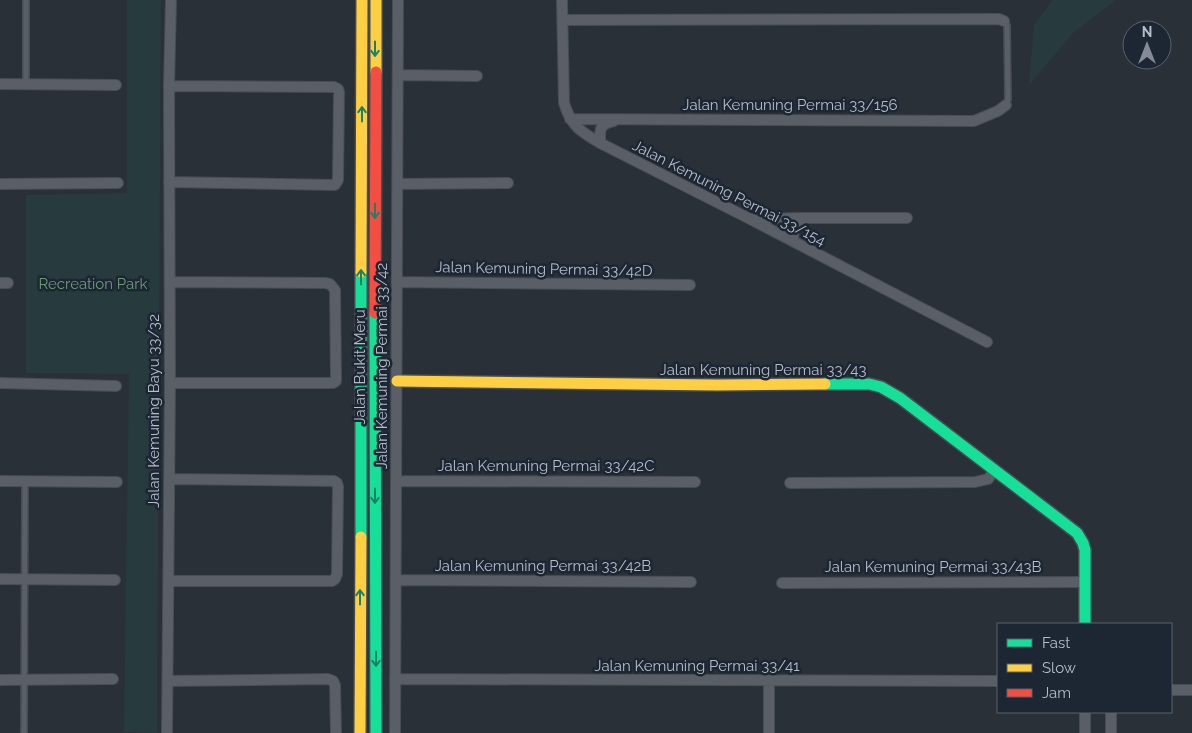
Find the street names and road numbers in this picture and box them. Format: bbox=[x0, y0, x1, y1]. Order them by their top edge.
street label: Jalan Kemuning Permai 33/156 bbox=[682, 96, 898, 114]
street label: Jalan Kemuning Permai 33/154 bbox=[629, 136, 829, 250]
street label: Jalan Kemuning Permai 33/42D bbox=[435, 258, 653, 280]
street label: Jalan Kemuning Permai 33/42 bbox=[373, 262, 391, 469]
street label: Jalan Bukit Meru bbox=[351, 309, 369, 425]
street label: Jalan Kemuning Bayu 33/32 bbox=[145, 314, 163, 508]
street label: Jalan Kemuning Permai 33/43 bbox=[660, 361, 866, 379]
street label: Jalan Kemuning Permai 33/42C bbox=[438, 457, 654, 475]
street label: Jalan Kemuning Permai 33/42B bbox=[435, 557, 651, 575]
street label: Jalan Kemuning Permai 33/43B bbox=[825, 558, 1041, 576]
street label: Jalan Kemuning Permai 33/41 bbox=[594, 657, 800, 675]

